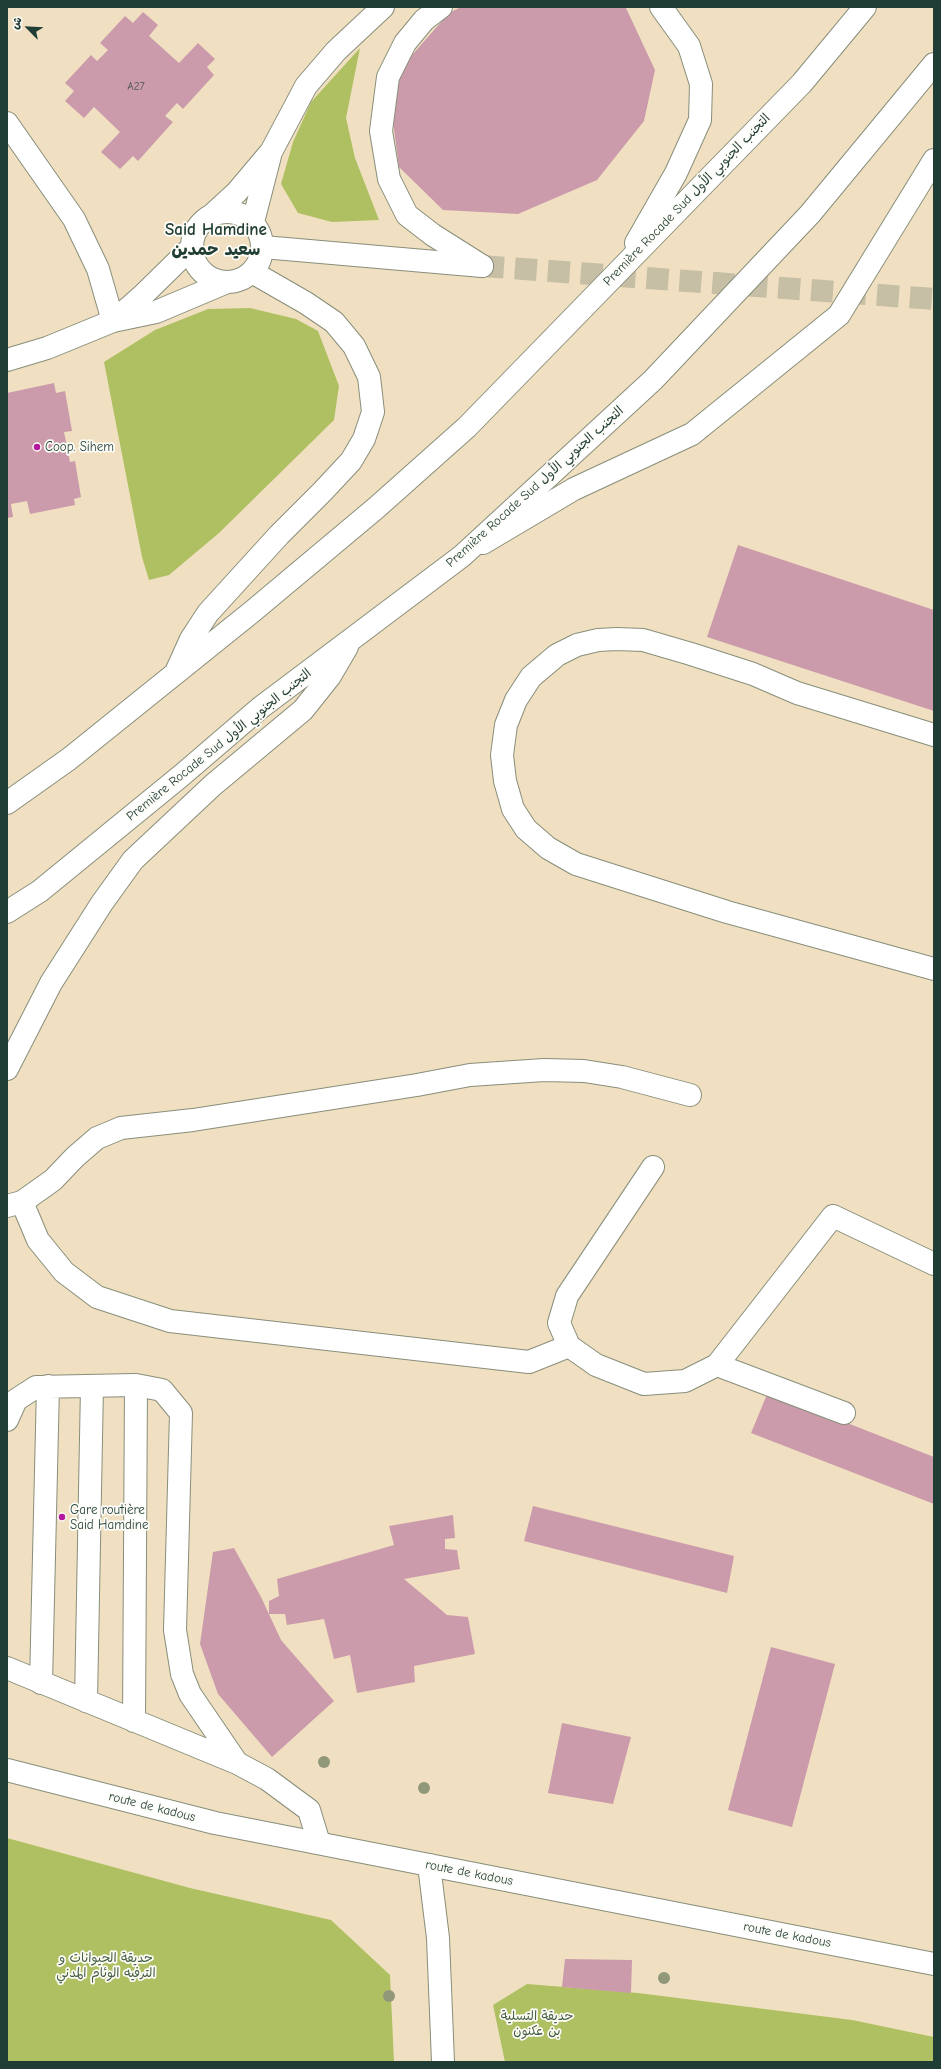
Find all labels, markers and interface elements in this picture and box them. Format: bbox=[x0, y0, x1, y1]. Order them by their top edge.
north arrow bbox=[8, 8, 48, 48]
text: ش bbox=[8, 15, 25, 31]
house number: A27 bbox=[127, 80, 145, 94]
street label: Première Rocade Sud التجنب الجنوبي الأول bbox=[600, 111, 774, 289]
district label: Said Hamdine سعيد حمدين bbox=[165, 220, 267, 260]
street label: Première Rocade Sud التجنب الجنوبي الأول bbox=[443, 403, 627, 571]
place label: Coop. Sihem bbox=[45, 439, 114, 455]
marker: Coop. Sihem bbox=[32, 442, 42, 452]
street label: Première Rocade Sud التجنب الجنوبي الأول bbox=[123, 666, 315, 824]
place label: Gare routière Said Hamdine bbox=[70, 1502, 148, 1533]
marker: Gare routière Said Hamdine bbox=[57, 1512, 67, 1522]
street label: route de kadous bbox=[107, 1789, 197, 1825]
street label: route de kadous bbox=[424, 1857, 514, 1889]
street label: route de kadous bbox=[742, 1919, 832, 1951]
park label: حديقة الحيوانات و الترفيه الوئام المدني bbox=[56, 1950, 156, 1981]
park label: حديقة التسلية بن عكنون bbox=[501, 2008, 573, 2039]

